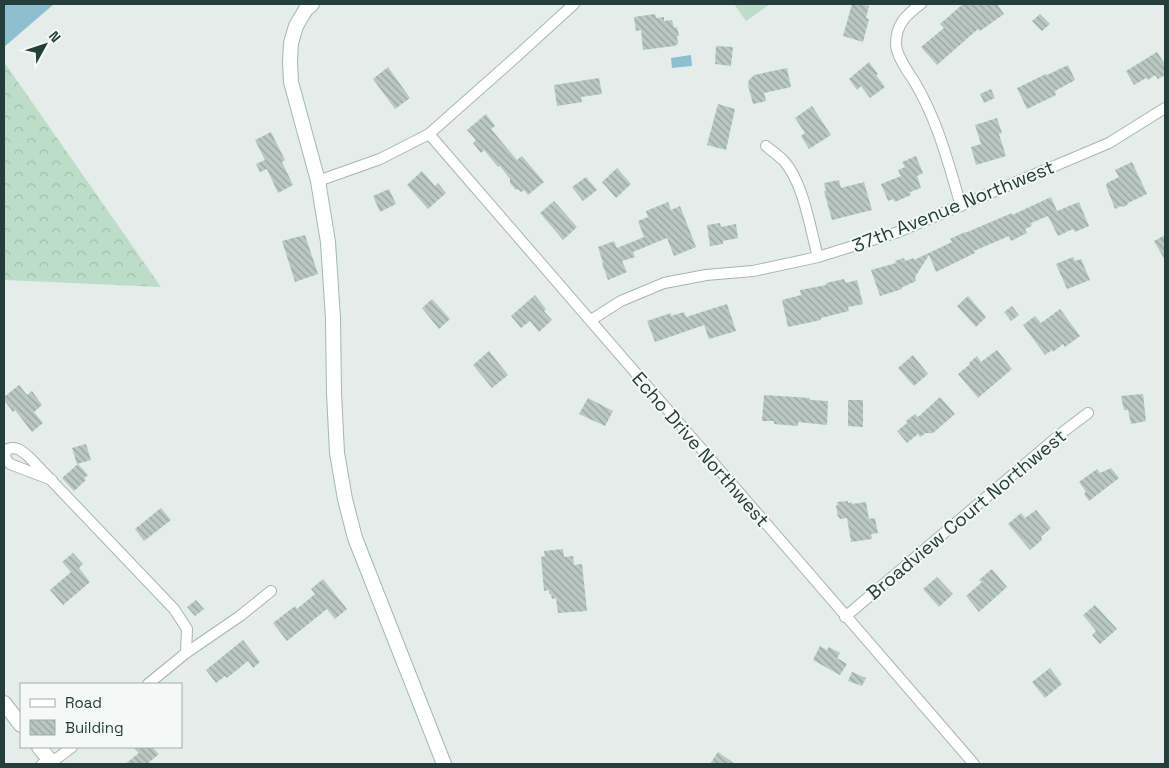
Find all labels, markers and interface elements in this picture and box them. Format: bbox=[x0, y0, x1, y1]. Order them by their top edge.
north arrow bbox=[20, 20, 70, 70]
text: N bbox=[45, 27, 65, 46]
street label: 37th Avenue Northwest bbox=[848, 154, 1058, 258]
street label: Echo Drive Northwest bbox=[626, 367, 775, 532]
street label: Broadview Court Northwest bbox=[861, 423, 1071, 605]
legend bbox=[20, 683, 182, 748]
text: Road bbox=[65, 693, 102, 712]
text: Building bbox=[65, 718, 124, 737]

